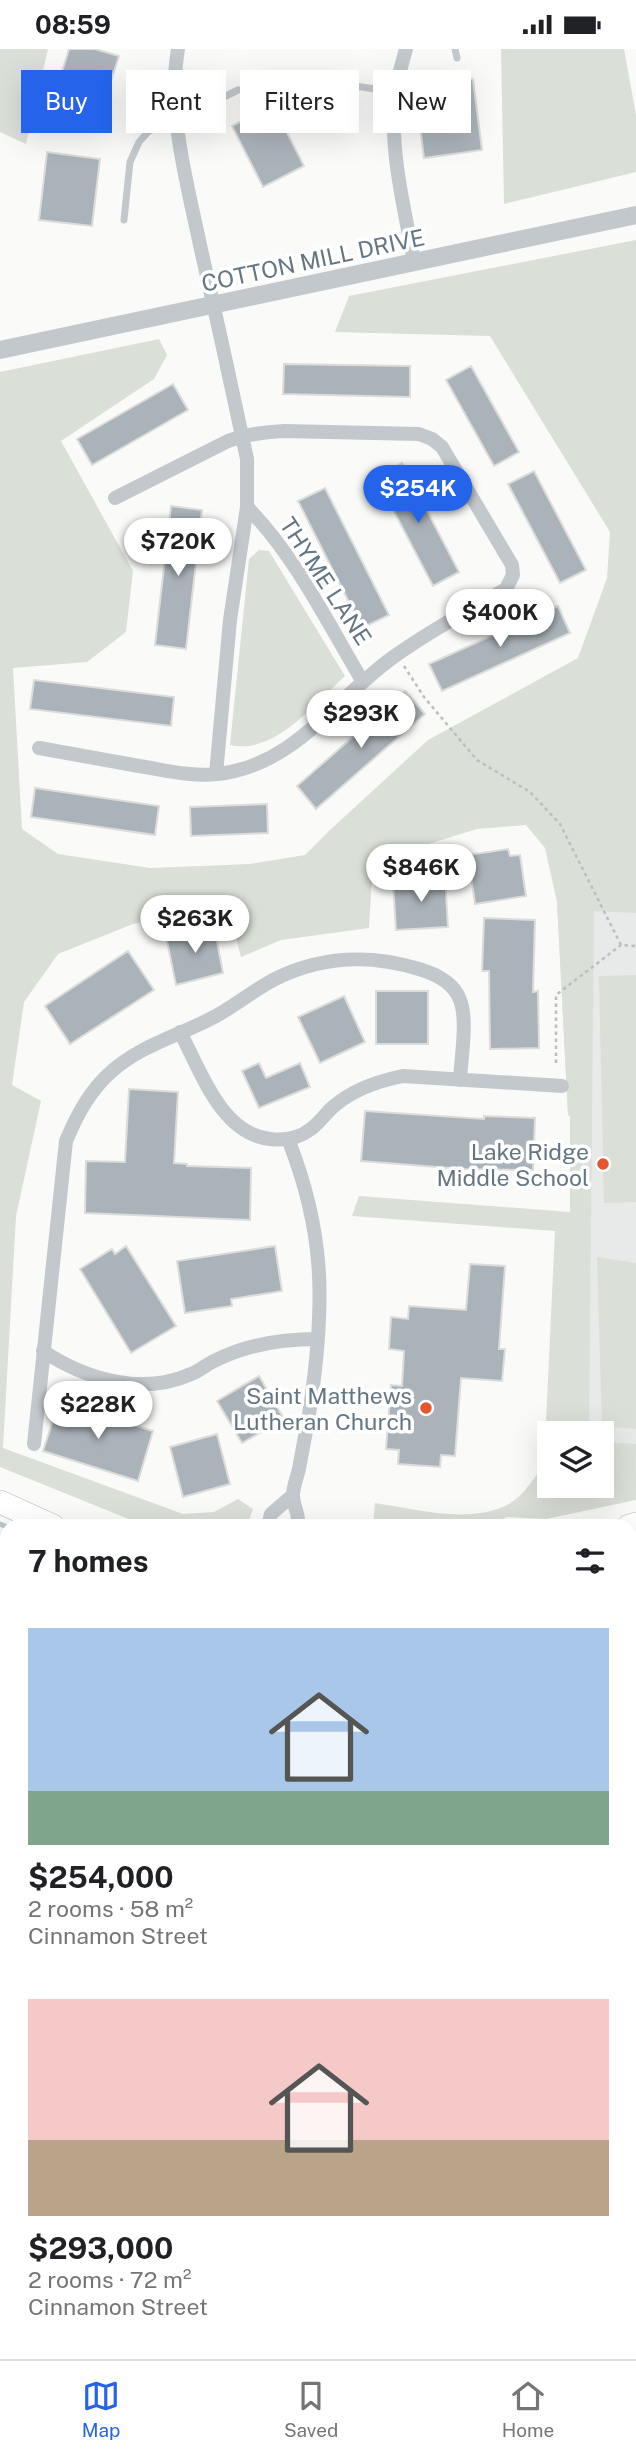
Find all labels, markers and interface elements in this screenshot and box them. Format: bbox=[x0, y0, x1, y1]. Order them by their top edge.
text: 08:59 bbox=[35, 9, 111, 40]
chip: Buy bbox=[21, 70, 112, 133]
chip: Rent bbox=[126, 70, 226, 133]
chip: Filters bbox=[240, 70, 359, 133]
chip: New bbox=[373, 70, 471, 133]
street label: COTTON MILL DRIVE bbox=[199, 223, 427, 297]
pin: $254K bbox=[369, 465, 467, 525]
text: $254K bbox=[379, 474, 457, 501]
street label: THYME LANE bbox=[275, 512, 377, 650]
pin: $720K bbox=[129, 519, 227, 578]
text: $720K bbox=[140, 527, 216, 554]
pin: $400K bbox=[451, 589, 549, 649]
text: $400K bbox=[462, 598, 538, 625]
pin: $293K bbox=[312, 691, 410, 750]
text: $293K bbox=[322, 699, 400, 726]
pin: $846K bbox=[372, 845, 470, 904]
text: $846K bbox=[382, 853, 460, 880]
pin: $263K bbox=[146, 895, 244, 955]
text: $263K bbox=[156, 904, 234, 931]
place label: Lake Ridge Middle School bbox=[436, 1138, 589, 1191]
marker: Lake Ridge Middle School bbox=[595, 1156, 611, 1172]
pin: $228K bbox=[49, 1381, 147, 1441]
place label: Saint Matthews Lutheran Church bbox=[233, 1382, 412, 1435]
text: $228K bbox=[60, 1390, 136, 1417]
marker: Saint Matthews Lutheran Church bbox=[418, 1400, 434, 1416]
map controls bbox=[537, 1421, 614, 1498]
button: layers bbox=[537, 1421, 614, 1498]
icon: filters bbox=[571, 1542, 609, 1580]
text: 7 homes bbox=[28, 1543, 149, 1579]
icon: home bbox=[256, 1674, 382, 1800]
text: $254,000 bbox=[28, 1859, 174, 1895]
text: 2 rooms · 58 m² bbox=[28, 1895, 193, 1922]
text: Cinnamon Street bbox=[28, 1922, 208, 1949]
icon: home bbox=[256, 2045, 382, 2171]
text: $293,000 bbox=[28, 2230, 173, 2266]
text: 2 rooms · 72 m² bbox=[28, 2266, 191, 2293]
text: Cinnamon Street bbox=[28, 2293, 208, 2320]
tab: Map bbox=[82, 2377, 120, 2441]
tab: Saved bbox=[284, 2377, 338, 2441]
tab: Home bbox=[502, 2377, 554, 2441]

